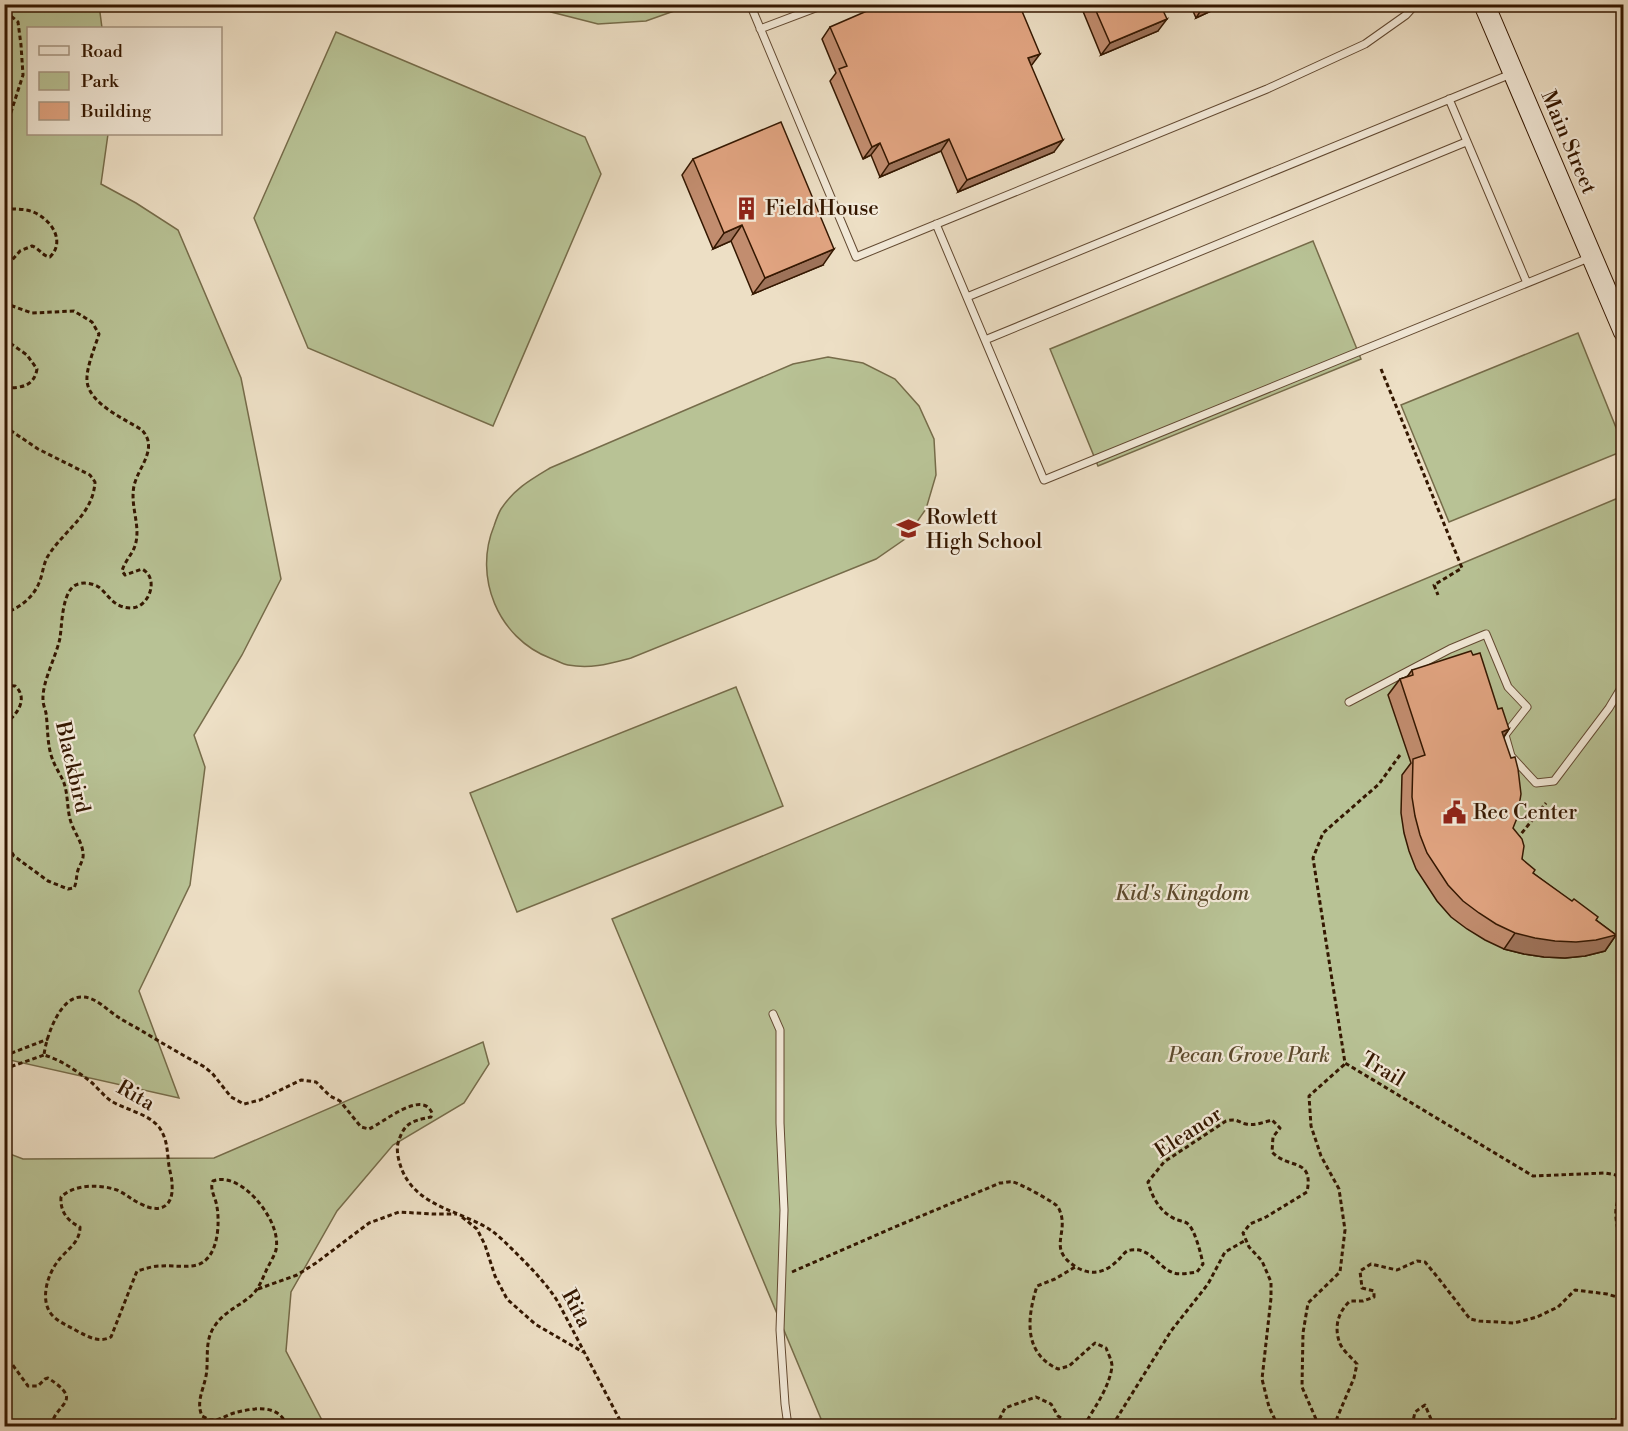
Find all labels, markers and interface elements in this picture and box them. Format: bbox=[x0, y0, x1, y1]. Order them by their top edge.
legend bbox=[27, 27, 222, 135]
text: Road bbox=[81, 40, 124, 63]
text: Park bbox=[81, 70, 120, 93]
street label: Main Street bbox=[1535, 87, 1602, 199]
text: Building bbox=[80, 100, 152, 123]
building icon: Field House bbox=[734, 195, 760, 221]
place label: Field House bbox=[765, 196, 879, 222]
place label: Rowlett High School bbox=[926, 505, 1042, 555]
school or university icon: Rowlett High School bbox=[895, 516, 921, 542]
street label: Blackbird bbox=[49, 718, 95, 815]
public building icon: Rec Center bbox=[1442, 799, 1468, 825]
place label: Rec Center bbox=[1473, 800, 1577, 826]
park label: Kid's Kingdom bbox=[1115, 881, 1250, 907]
park label: Pecan Grove Park bbox=[1167, 1043, 1330, 1069]
street label: Trail bbox=[1356, 1047, 1409, 1093]
street label: Rita bbox=[112, 1075, 159, 1117]
street label: Eleanor bbox=[1150, 1101, 1227, 1164]
street label: Rita bbox=[555, 1285, 597, 1332]

